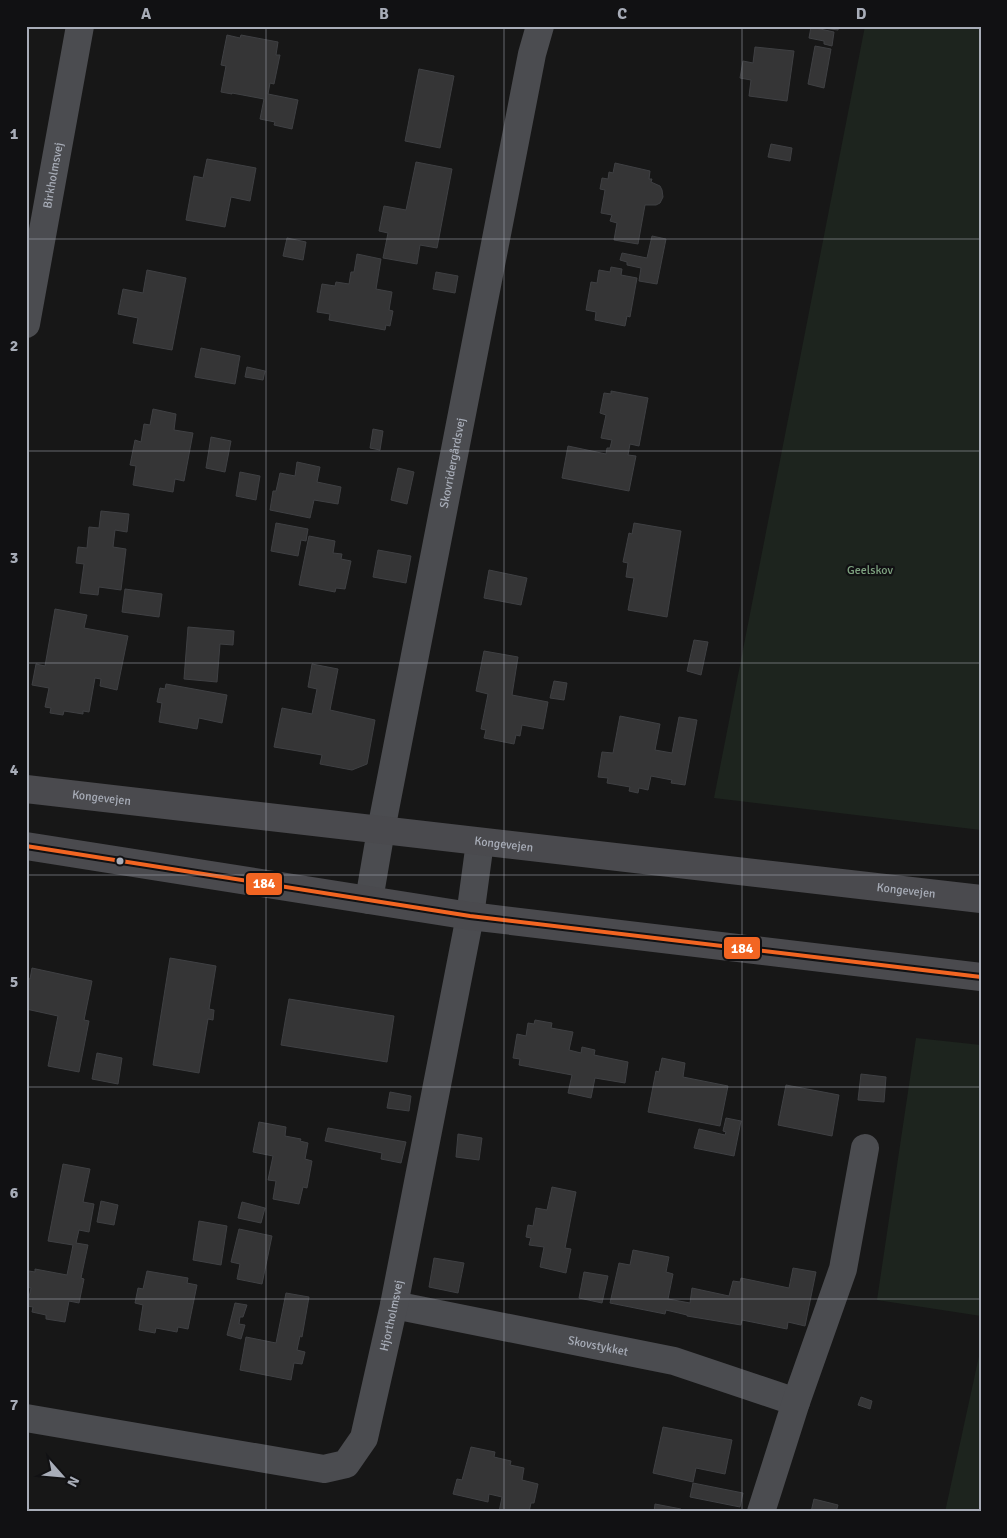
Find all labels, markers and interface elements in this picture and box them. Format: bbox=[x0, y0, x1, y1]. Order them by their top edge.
text: A bbox=[141, 4, 152, 24]
text: B bbox=[379, 4, 389, 24]
text: C bbox=[617, 4, 627, 24]
text: D bbox=[856, 4, 867, 24]
text: 1 bbox=[10, 124, 19, 144]
street label: Birkholmsvej bbox=[40, 141, 66, 210]
text: 2 bbox=[10, 336, 18, 356]
street label: Skovridergårdsvej bbox=[436, 416, 469, 509]
text: 3 bbox=[10, 548, 18, 568]
park label: Geelskov bbox=[847, 563, 893, 578]
text: 4 bbox=[10, 760, 19, 780]
street label: Kongevejen bbox=[71, 787, 132, 809]
street label: Kongevejen bbox=[474, 833, 534, 855]
unlabelled marker bbox=[115, 856, 125, 866]
line badge: 184 bbox=[245, 872, 283, 896]
text: 184 bbox=[253, 875, 276, 892]
street label: Kongevejen bbox=[876, 880, 936, 901]
line badge: 184 bbox=[723, 936, 761, 960]
text: 184 bbox=[731, 940, 754, 957]
text: 5 bbox=[10, 972, 18, 992]
text: 6 bbox=[10, 1183, 19, 1203]
street label: Hjortholmsvej bbox=[376, 1279, 406, 1353]
street label: Skovstykket bbox=[566, 1332, 629, 1359]
text: 7 bbox=[10, 1395, 19, 1415]
north arrow bbox=[38, 1450, 88, 1500]
text: N bbox=[63, 1473, 83, 1490]

